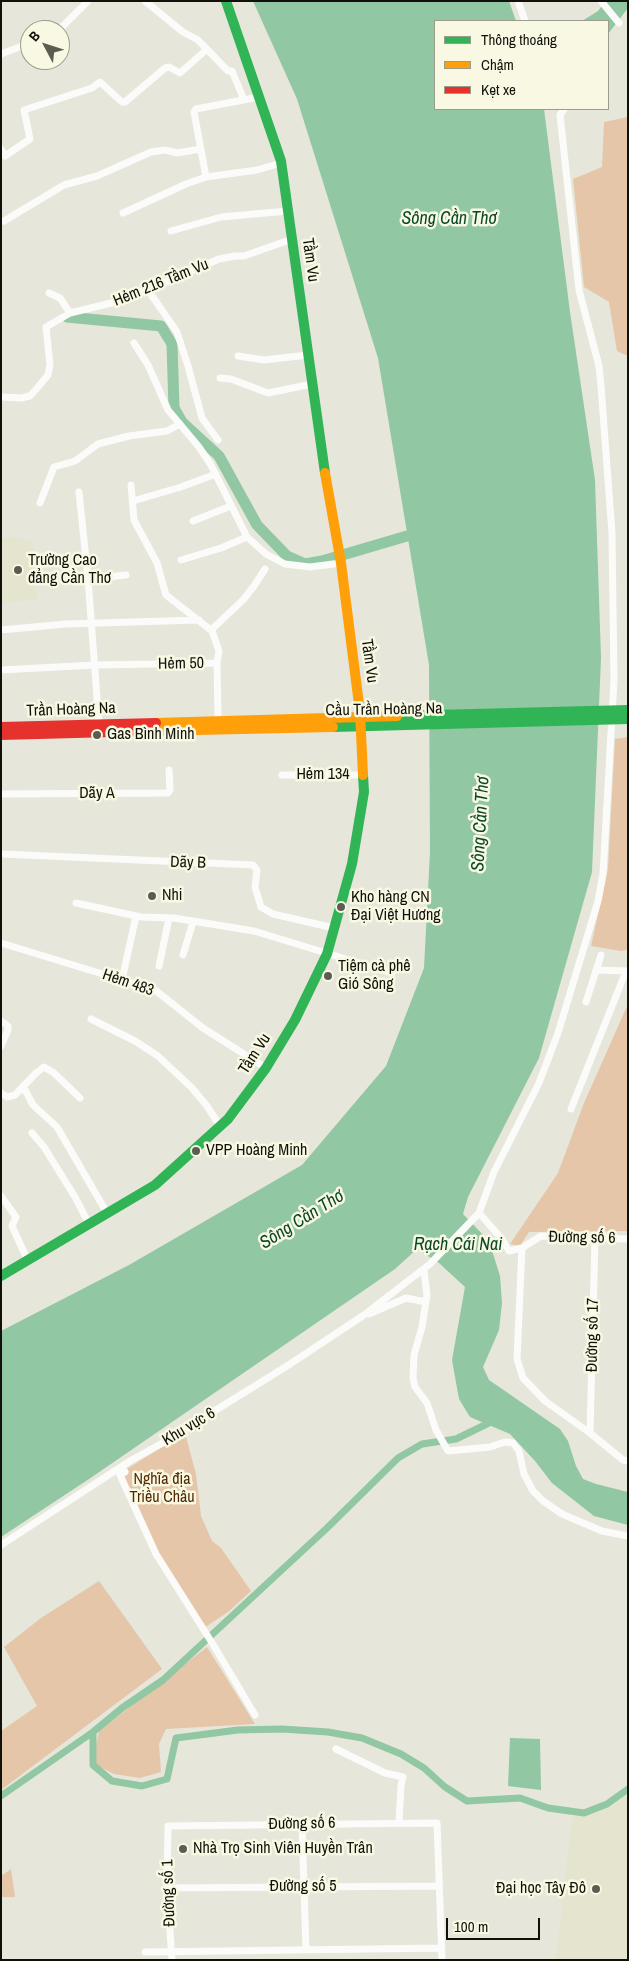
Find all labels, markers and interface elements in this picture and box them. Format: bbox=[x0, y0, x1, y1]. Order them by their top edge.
north arrow bbox=[20, 20, 70, 70]
legend bbox=[434, 20, 609, 110]
text: B bbox=[25, 27, 44, 45]
text: Thông thoáng bbox=[481, 29, 557, 50]
text: Chậm bbox=[481, 54, 514, 75]
text: Kẹt xe bbox=[481, 79, 516, 100]
water label: Sông Cần Thơ bbox=[401, 208, 497, 230]
street label: Tầm Vu bbox=[297, 237, 323, 283]
street label: Hẻm 216 Tầm Vu bbox=[111, 255, 211, 311]
place label: Trường Cao đẳng Cần Thơ bbox=[28, 551, 111, 589]
marker: Trường Cao đẳng Cần Thơ bbox=[12, 564, 24, 576]
street label: Tầm Vu bbox=[356, 638, 382, 684]
street label: Hẻm 50 bbox=[158, 654, 204, 674]
street label: Trần Hoàng Na bbox=[26, 699, 116, 721]
street label: Cầu Trần Hoàng Na bbox=[325, 699, 443, 721]
place label: Gas Bình Minh bbox=[107, 725, 195, 745]
marker: Gas Bình Minh bbox=[91, 729, 103, 741]
street label: Hẻm 134 bbox=[296, 765, 350, 785]
water label: Sông Cần Thơ bbox=[468, 776, 494, 872]
street label: Dãy A bbox=[79, 784, 115, 804]
street label: Dãy B bbox=[170, 853, 206, 873]
place label: Nhi bbox=[162, 886, 182, 906]
place label: Kho hàng CN Đại Việt Hương bbox=[351, 888, 440, 926]
marker: Nhi bbox=[146, 890, 158, 902]
marker: Kho hàng CN Đại Việt Hương bbox=[335, 901, 347, 913]
place label: Tiệm cà phê Gió Sông bbox=[338, 957, 411, 995]
street label: Hẻm 483 bbox=[100, 965, 156, 1001]
marker: Tiệm cà phê Gió Sông bbox=[322, 970, 334, 982]
street label: Tầm Vu bbox=[235, 1030, 275, 1078]
place label: VPP Hoàng Minh bbox=[206, 1141, 307, 1161]
marker: VPP Hoàng Minh bbox=[190, 1145, 202, 1157]
water label: Sông Cần Thơ bbox=[256, 1186, 348, 1254]
street label: Đường số 6 bbox=[548, 1228, 616, 1248]
water label: Rạch Cái Nai bbox=[414, 1234, 502, 1256]
street label: Đường số 17 bbox=[583, 1298, 603, 1372]
street label: Khu vực 6 bbox=[159, 1404, 219, 1450]
park label: Nghĩa địa Triều Châu bbox=[129, 1470, 195, 1508]
street label: Đường số 6 bbox=[268, 1814, 336, 1834]
place label: Nhà Trọ Sinh Viên Huyền Trân bbox=[193, 1839, 373, 1859]
marker: Nhà Trọ Sinh Viên Huyền Trân bbox=[177, 1843, 189, 1855]
street label: Đường số 1 bbox=[158, 1859, 180, 1927]
street label: Đường số 5 bbox=[269, 1877, 337, 1897]
place label: Đại học Tây Đô bbox=[496, 1879, 586, 1899]
marker: Đại học Tây Đô bbox=[590, 1883, 602, 1895]
scale bar bbox=[449, 1908, 543, 1940]
text: 100 m bbox=[454, 1916, 488, 1937]

